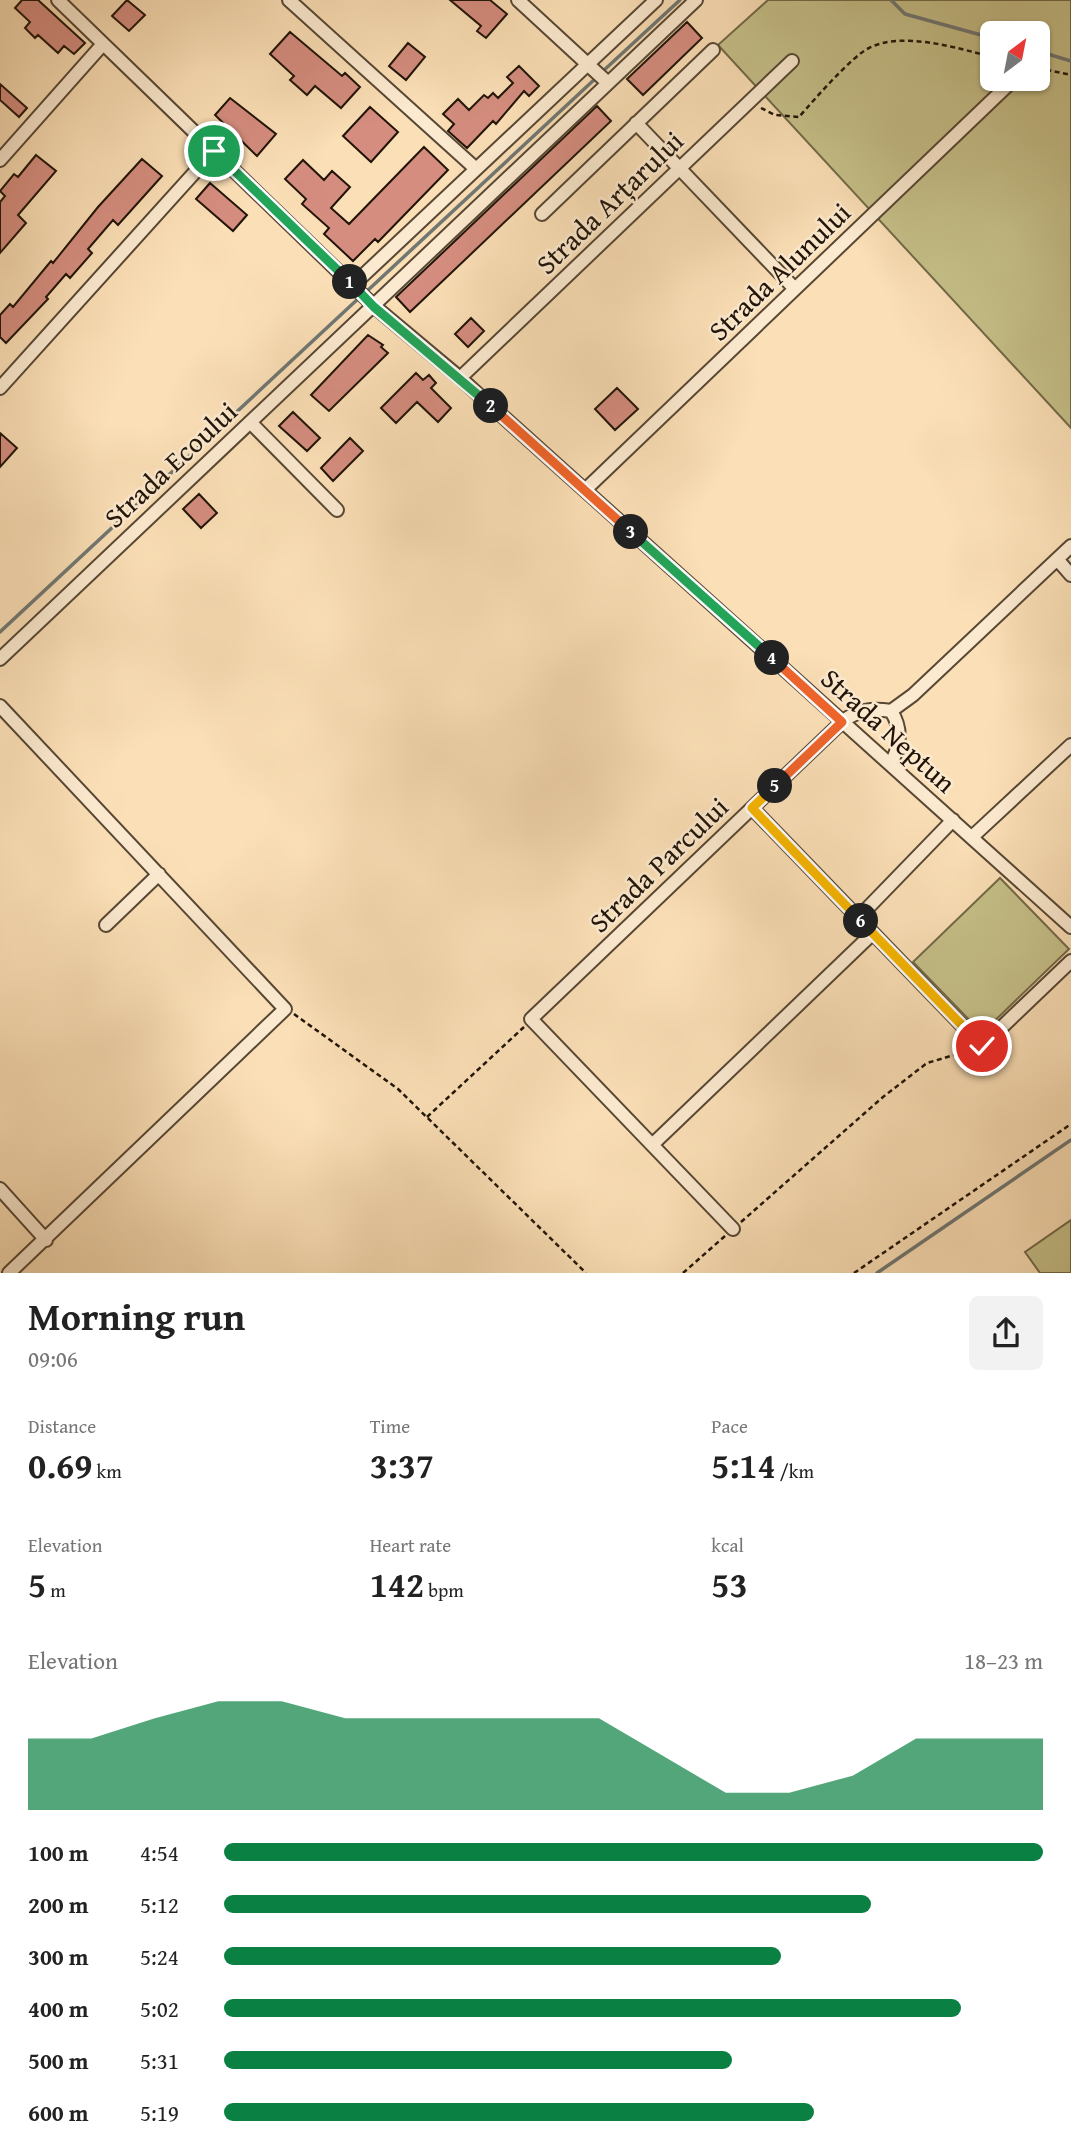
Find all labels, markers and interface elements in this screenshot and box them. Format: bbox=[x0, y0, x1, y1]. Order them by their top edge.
north arrow bbox=[980, 21, 1050, 91]
map controls bbox=[980, 21, 1050, 91]
pin bbox=[184, 121, 244, 181]
street label: Strada Arțarului bbox=[526, 121, 692, 283]
icon: arrive bbox=[195, 132, 233, 170]
street label: Strada Alunului bbox=[699, 192, 860, 350]
pin: 1 bbox=[332, 264, 368, 300]
text: 1 bbox=[345, 267, 354, 295]
pin: 2 bbox=[474, 388, 508, 424]
street label: Strada Ecoului bbox=[94, 391, 246, 537]
text: 2 bbox=[486, 391, 495, 419]
pin: 3 bbox=[614, 514, 648, 550]
text: 3 bbox=[626, 517, 635, 545]
pin: 4 bbox=[754, 640, 790, 676]
text: 4 bbox=[767, 643, 776, 671]
street label: Strada Neptun bbox=[812, 658, 966, 802]
pin: 5 bbox=[758, 768, 792, 804]
text: 5 bbox=[770, 771, 779, 799]
street label: Strada Parcului bbox=[579, 787, 737, 941]
pin: 6 bbox=[844, 904, 878, 939]
text: 6 bbox=[856, 906, 865, 934]
pin bbox=[952, 1016, 1012, 1076]
icon: check bbox=[963, 1027, 1001, 1065]
text: Morning run bbox=[28, 1288, 245, 1344]
button: share bbox=[969, 1296, 1043, 1370]
text: 09:06 bbox=[28, 1342, 78, 1375]
text: Distance bbox=[28, 1412, 96, 1440]
text: Time bbox=[370, 1412, 410, 1440]
text: Pace bbox=[711, 1412, 748, 1440]
text: 0.69 bbox=[28, 1440, 92, 1491]
text: 3:37 bbox=[370, 1440, 434, 1491]
text: 5:14 bbox=[711, 1440, 776, 1491]
text: km bbox=[92, 1457, 122, 1485]
text: /km bbox=[776, 1457, 814, 1485]
text: Elevation bbox=[28, 1531, 102, 1559]
text: Heart rate bbox=[370, 1531, 451, 1559]
text: kcal bbox=[711, 1531, 744, 1559]
text: 5 bbox=[28, 1559, 46, 1610]
text: 142 bbox=[370, 1559, 424, 1610]
text: 53 bbox=[711, 1559, 748, 1610]
text: m bbox=[46, 1576, 66, 1604]
text: bpm bbox=[424, 1576, 464, 1604]
text: Elevation bbox=[28, 1644, 118, 1677]
text: 18–23 m bbox=[964, 1644, 1043, 1677]
text: 100 m bbox=[28, 1836, 89, 1869]
text: 4:54 bbox=[140, 1836, 179, 1869]
text: 200 m bbox=[28, 1888, 89, 1921]
text: 5:12 bbox=[140, 1888, 179, 1921]
text: 300 m bbox=[28, 1940, 89, 1973]
text: 5:24 bbox=[140, 1940, 179, 1973]
text: 400 m bbox=[28, 1992, 89, 2025]
text: 5:02 bbox=[140, 1992, 179, 2025]
text: 500 m bbox=[28, 2044, 89, 2077]
text: 5:31 bbox=[140, 2044, 179, 2077]
text: 600 m bbox=[28, 2096, 89, 2129]
text: 5:19 bbox=[140, 2096, 179, 2129]

